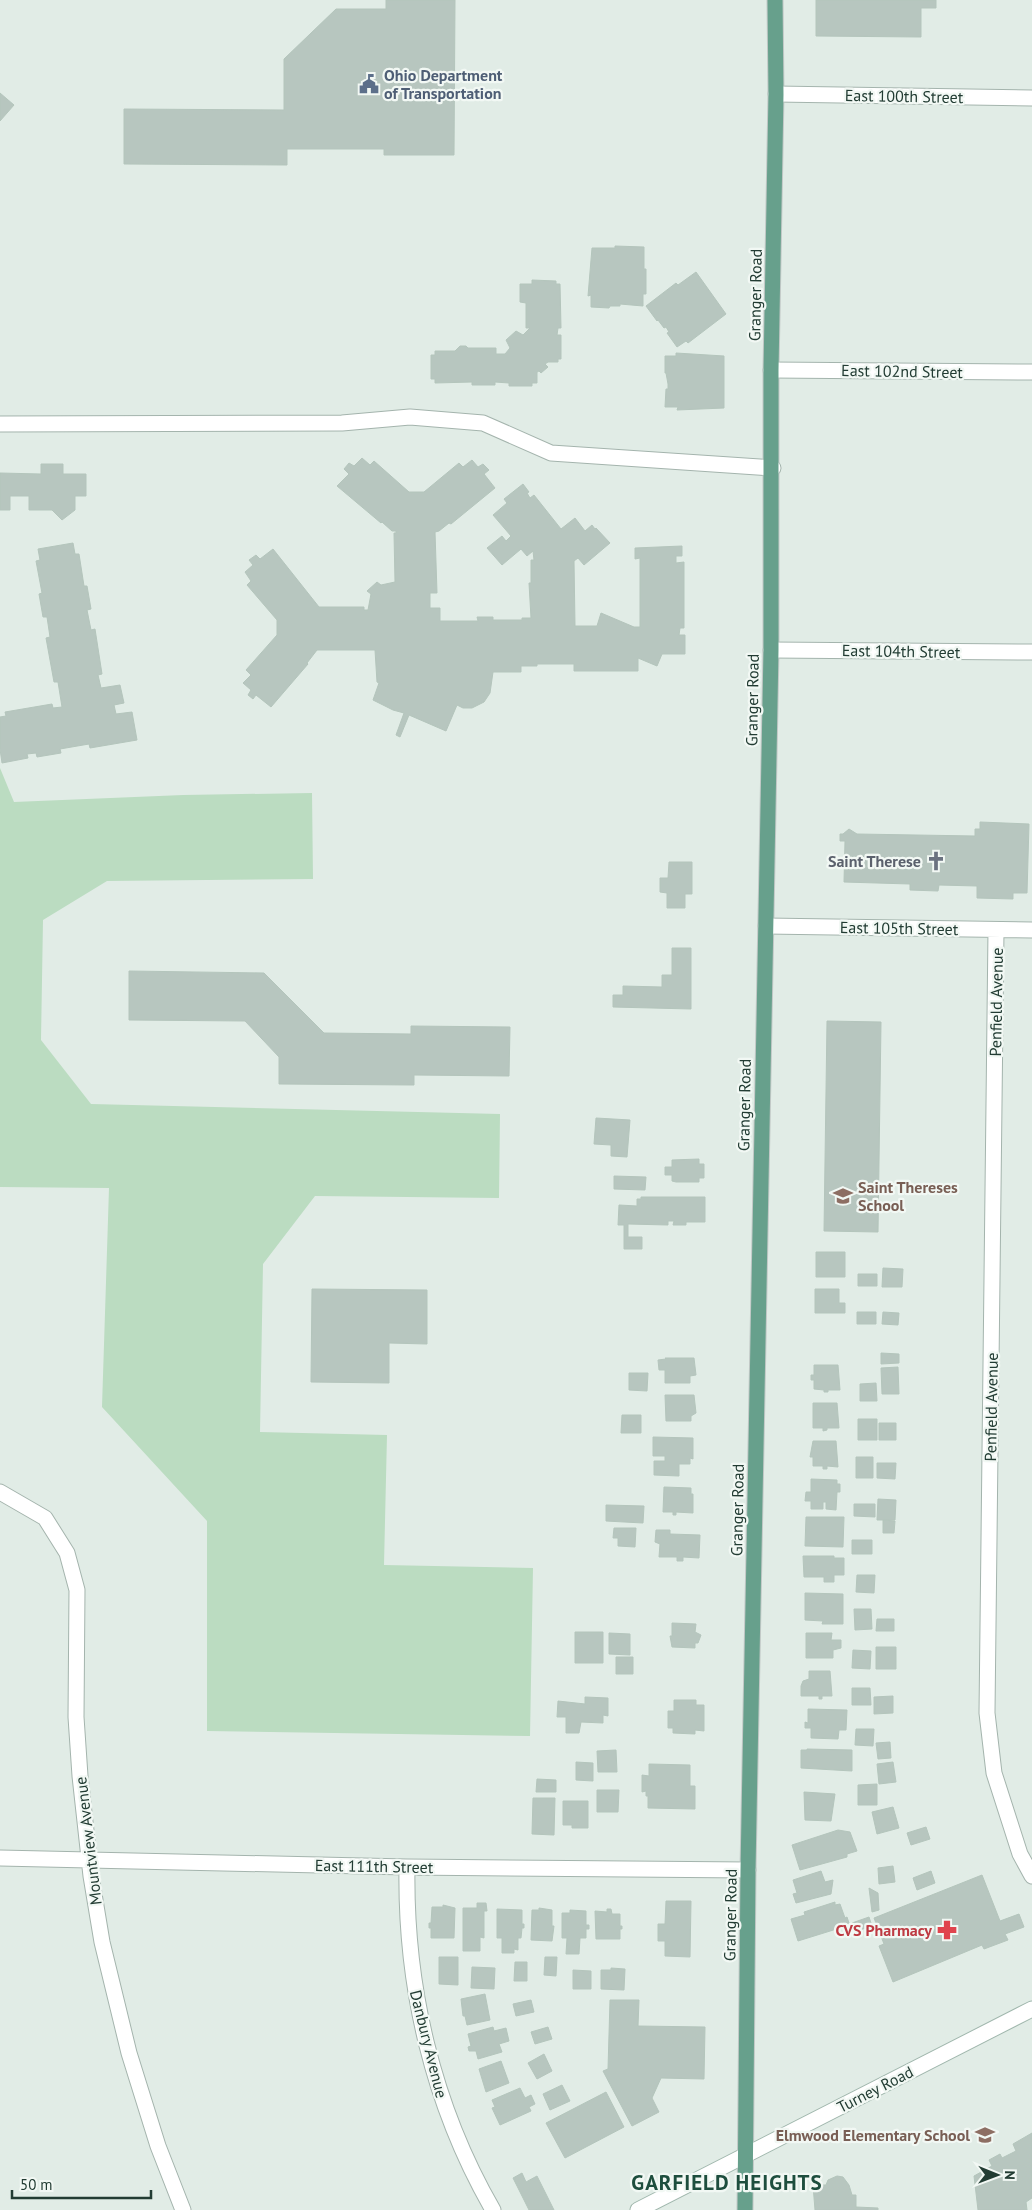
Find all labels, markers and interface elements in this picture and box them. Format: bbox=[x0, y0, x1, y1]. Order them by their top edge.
place label: Ohio Department of Transportation bbox=[384, 65, 503, 103]
public building icon: Ohio Department of Transportation bbox=[358, 73, 380, 95]
street label: East 100th Street bbox=[845, 85, 964, 107]
street label: Granger Road bbox=[744, 249, 766, 341]
street label: East 102nd Street bbox=[841, 360, 964, 382]
street label: East 104th Street bbox=[842, 640, 961, 662]
street label: Granger Road bbox=[741, 654, 763, 746]
church icon: Saint Therese bbox=[925, 850, 947, 872]
place label: Saint Therese bbox=[828, 851, 921, 871]
street label: East 105th Street bbox=[840, 917, 959, 939]
street label: Penfield Avenue bbox=[985, 947, 1007, 1057]
street label: Granger Road bbox=[733, 1059, 755, 1151]
place label: Saint Thereses School bbox=[858, 1177, 958, 1215]
school or university icon: Saint Thereses School bbox=[832, 1185, 854, 1207]
street label: Penfield Avenue bbox=[980, 1352, 1002, 1462]
street label: Granger Road bbox=[726, 1464, 748, 1556]
street label: Mountview Avenue bbox=[70, 1776, 106, 1906]
street label: East 111th Street bbox=[315, 1855, 434, 1877]
street label: Granger Road bbox=[719, 1869, 741, 1961]
pharmacy icon: CVS Pharmacy bbox=[936, 1919, 958, 1941]
place label: CVS Pharmacy bbox=[835, 1920, 932, 1940]
street label: Danbury Avenue bbox=[406, 1988, 452, 2100]
street label: Turney Road bbox=[834, 2061, 916, 2117]
school or university icon: Elmwood Elementary School bbox=[974, 2124, 996, 2146]
place label: Elmwood Elementary School bbox=[776, 2125, 970, 2145]
north arrow bbox=[972, 2150, 1022, 2200]
scale bar bbox=[12, 2168, 151, 2200]
district label: GARFIELD HEIGHTS bbox=[631, 2169, 823, 2196]
text: N bbox=[1001, 2170, 1019, 2180]
text: 50 m bbox=[20, 2175, 53, 2194]

